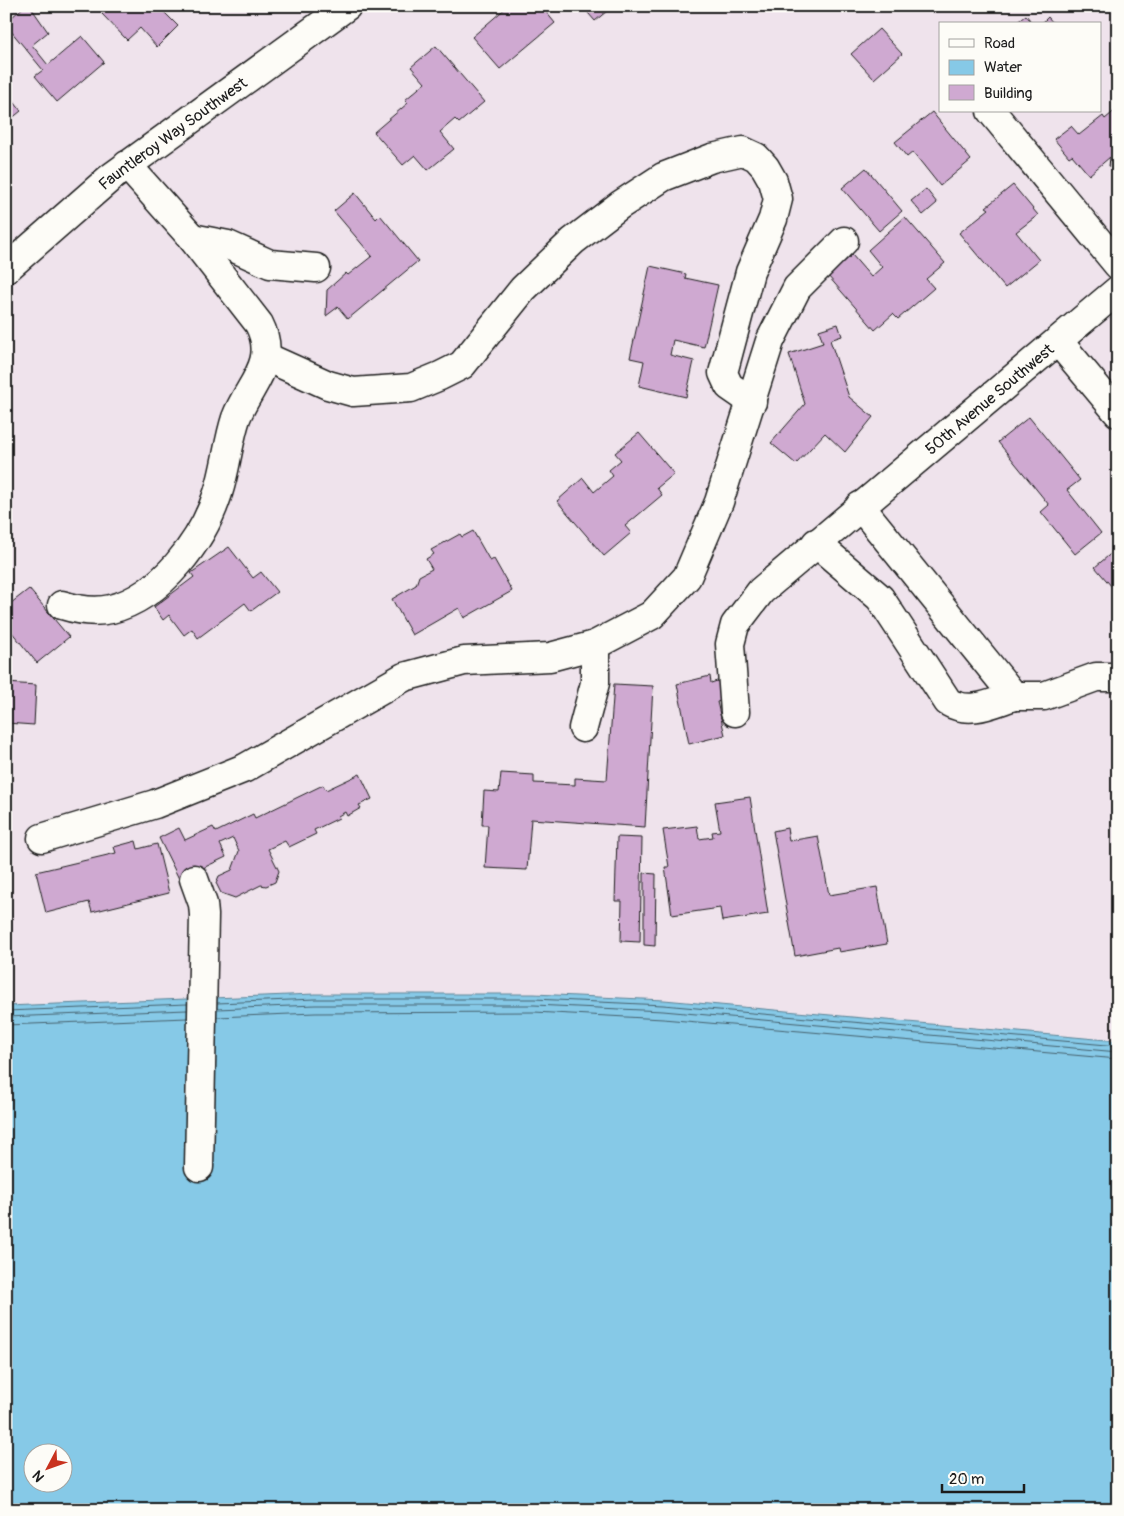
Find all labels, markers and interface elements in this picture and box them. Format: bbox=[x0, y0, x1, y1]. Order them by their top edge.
legend bbox=[939, 22, 1102, 112]
text: Road bbox=[984, 34, 1015, 53]
text: Water bbox=[984, 58, 1023, 77]
street label: Fauntleroy Way Southwest bbox=[95, 73, 251, 195]
text: Building bbox=[984, 84, 1032, 103]
street label: 50th Avenue Southwest bbox=[921, 339, 1059, 459]
north arrow bbox=[22, 1444, 72, 1494]
scale bar bbox=[942, 1461, 1024, 1493]
text: N bbox=[29, 1467, 48, 1485]
text: 20 m bbox=[949, 1470, 984, 1489]

